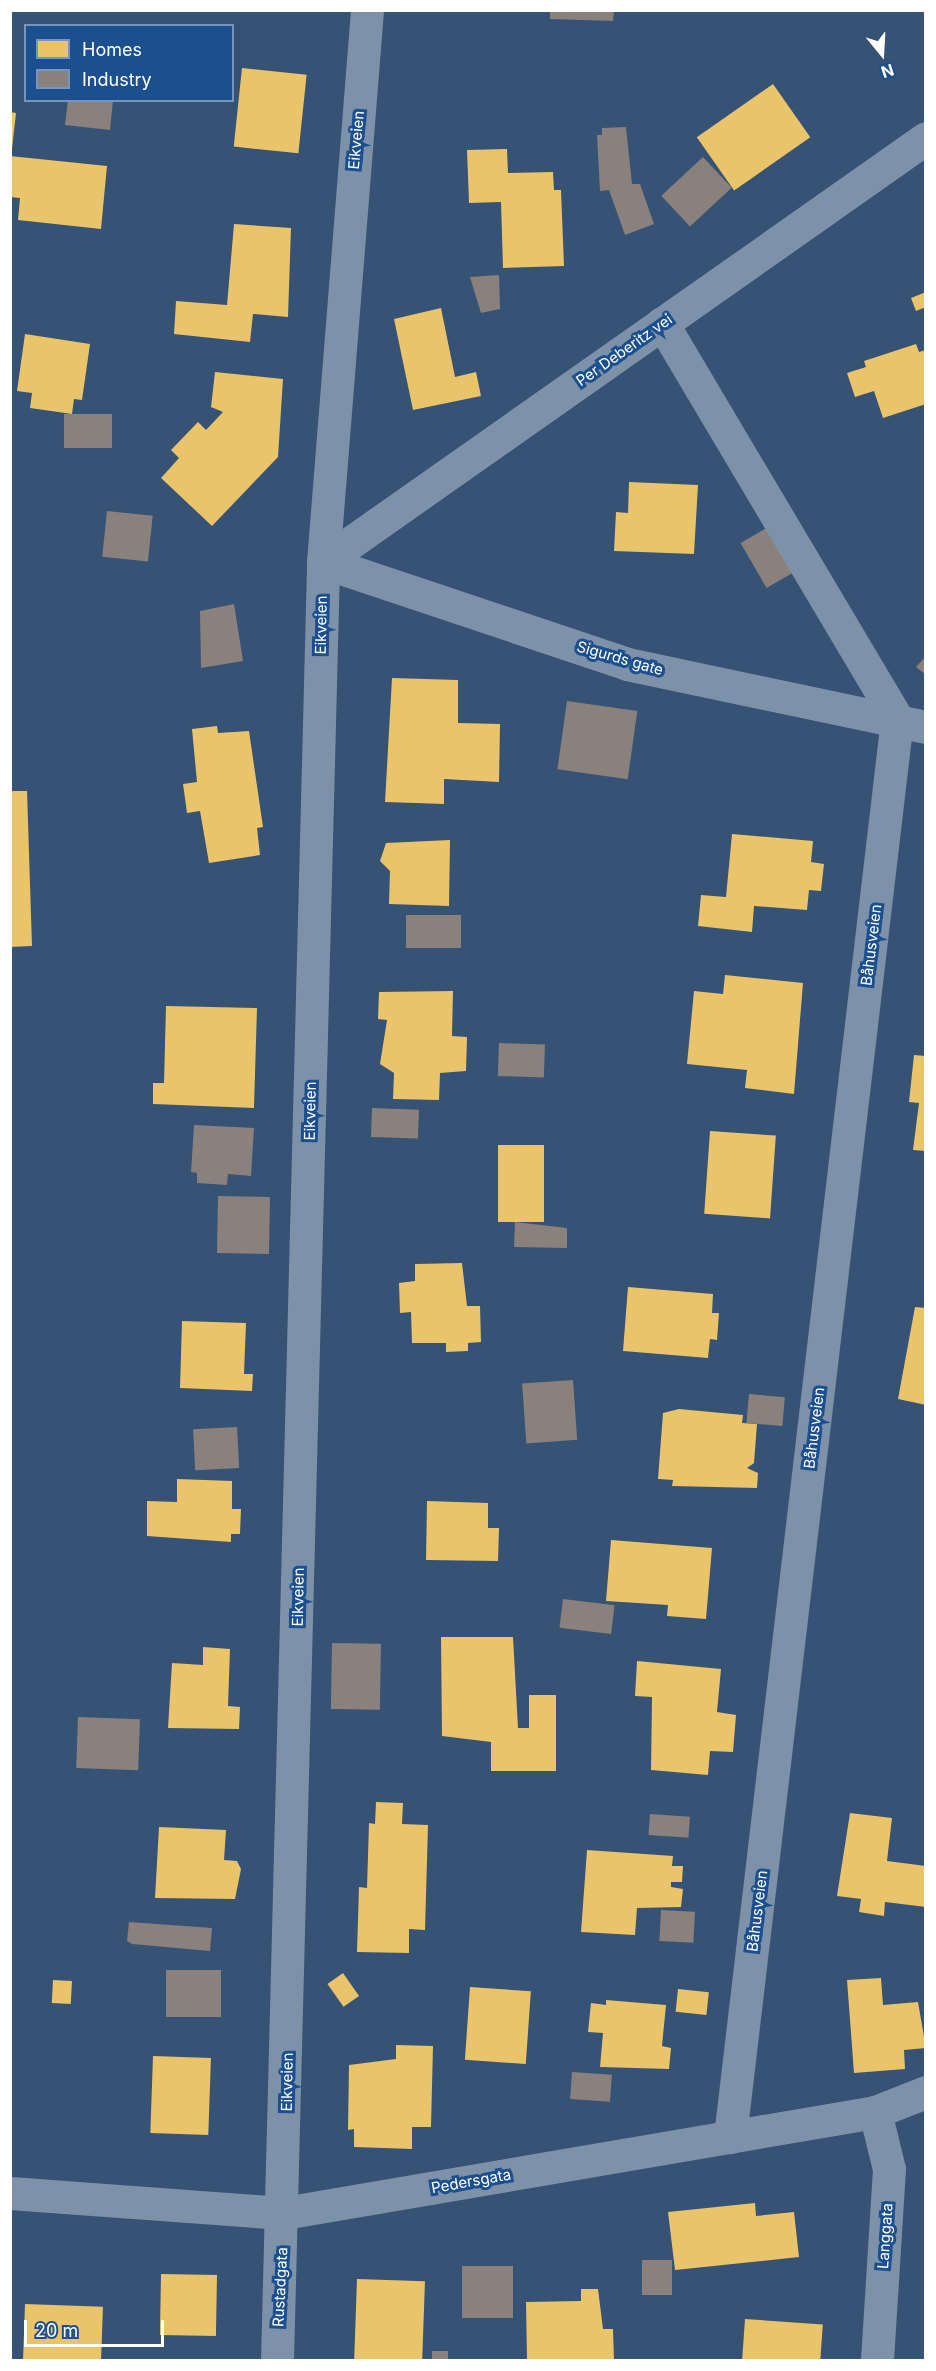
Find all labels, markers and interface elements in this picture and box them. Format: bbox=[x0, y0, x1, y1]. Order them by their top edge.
legend bbox=[24, 24, 234, 102]
north arrow bbox=[852, 24, 912, 84]
text: Homes bbox=[82, 39, 142, 60]
text: N bbox=[879, 60, 896, 83]
text: Industry bbox=[82, 69, 152, 90]
street label: Eikveien bbox=[344, 110, 368, 170]
street label: Per Deberitz vei bbox=[573, 310, 675, 390]
street label: Eikveien bbox=[311, 595, 331, 655]
street label: Sigurds gate bbox=[575, 637, 665, 679]
street label: Båhusveien bbox=[857, 903, 885, 987]
street label: Eikveien bbox=[300, 1081, 320, 1141]
street label: Båhusveien bbox=[800, 1386, 828, 1470]
street label: Eikveien bbox=[288, 1567, 308, 1627]
street label: Båhusveien bbox=[743, 1869, 771, 1953]
street label: Eikveien bbox=[277, 2052, 297, 2112]
street label: Pedersgata bbox=[430, 2165, 512, 2197]
street label: Langgata bbox=[874, 2202, 896, 2270]
street label: Rustadgata bbox=[269, 2247, 291, 2327]
scale bar bbox=[27, 2308, 166, 2346]
text: 20 m bbox=[35, 2320, 78, 2341]

